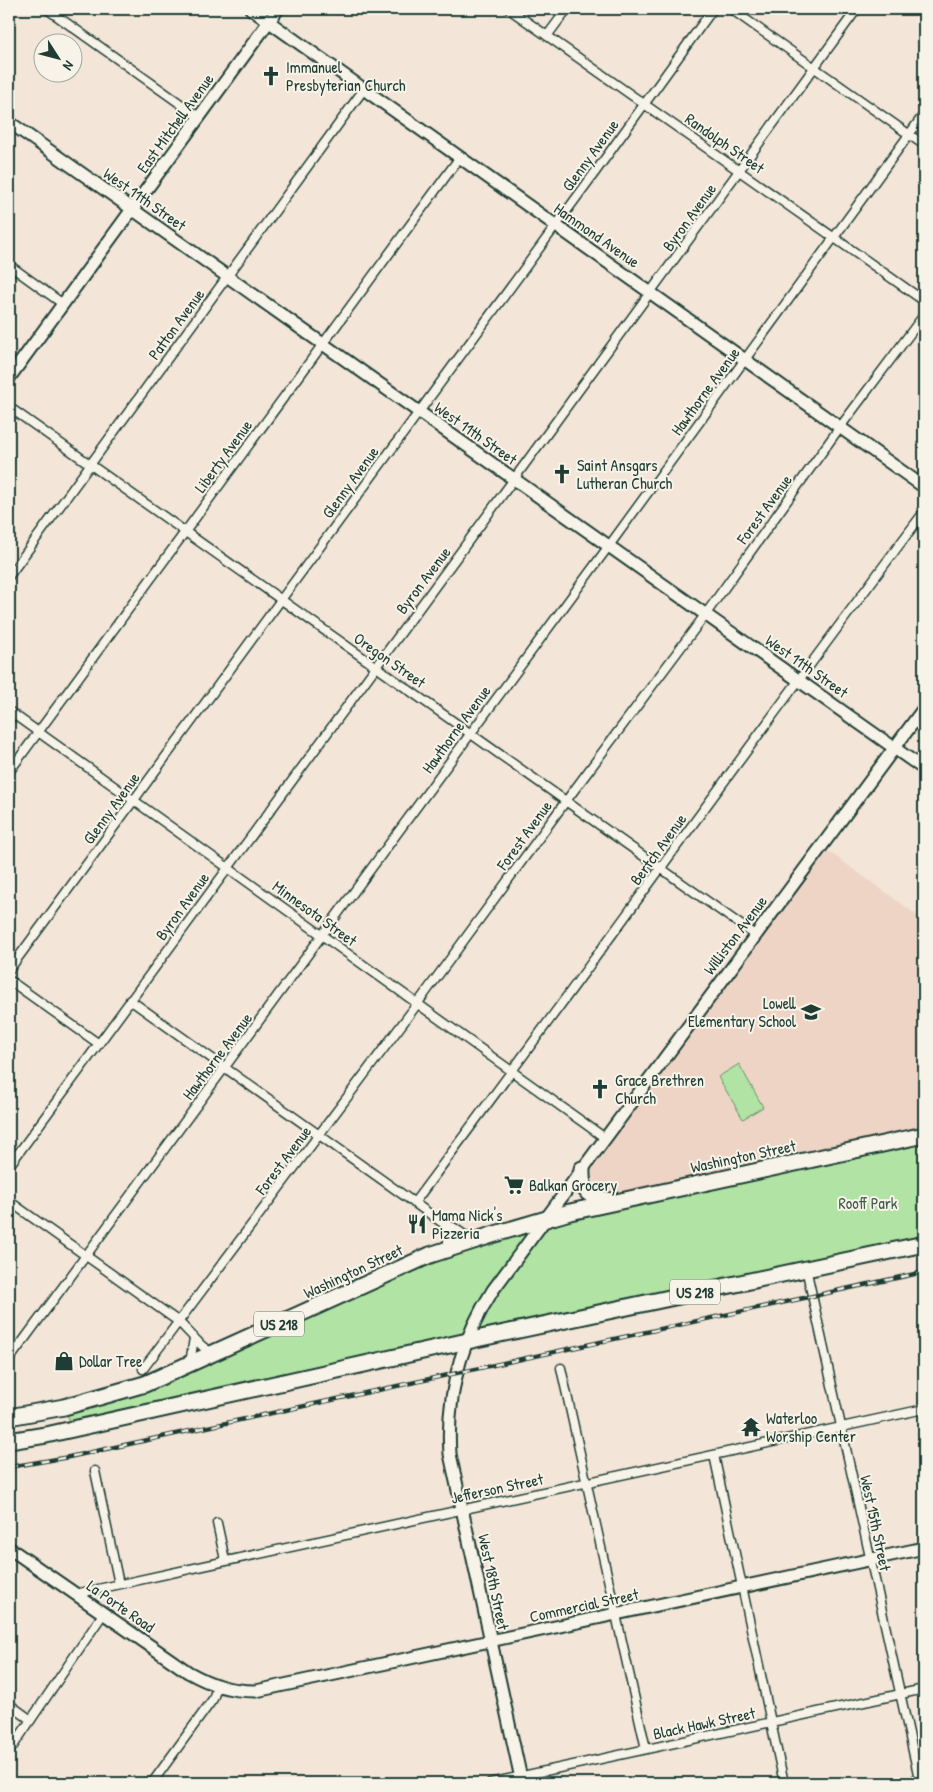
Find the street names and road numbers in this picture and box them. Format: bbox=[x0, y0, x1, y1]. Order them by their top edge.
street label: East Mitchell Avenue bbox=[131, 68, 219, 177]
street label: Randolph Street bbox=[681, 108, 769, 179]
street label: Glenny Avenue bbox=[556, 114, 624, 195]
street label: West 11th Street bbox=[99, 162, 191, 236]
street label: Byron Avenue bbox=[657, 178, 721, 255]
street label: Hammond Avenue bbox=[550, 197, 645, 273]
street label: Patton Avenue bbox=[143, 283, 210, 364]
street label: Hawthorne Avenue bbox=[666, 342, 745, 439]
street label: West 11th Street bbox=[430, 396, 522, 470]
street label: Liberty Avenue bbox=[189, 415, 257, 497]
street label: Glenny Avenue bbox=[316, 441, 384, 522]
street label: Forest Avenue bbox=[731, 469, 797, 549]
street label: Byron Avenue bbox=[390, 541, 456, 618]
street label: Oregon Street bbox=[350, 627, 431, 693]
street label: West 11th Street bbox=[761, 629, 853, 703]
street label: Hawthorne Avenue bbox=[417, 680, 496, 777]
street label: Glenny Avenue bbox=[77, 767, 145, 848]
street label: Forest Avenue bbox=[491, 795, 557, 875]
street label: Bertch Avenue bbox=[625, 808, 692, 889]
street label: Byron Avenue bbox=[150, 867, 214, 944]
street label: Minnesota Street bbox=[268, 875, 362, 951]
street label: Williston Avenue bbox=[698, 891, 772, 979]
street label: Hawthorne Avenue bbox=[177, 1007, 257, 1104]
street label: Forest Avenue bbox=[249, 1121, 317, 1200]
street label: Washington Street bbox=[688, 1134, 798, 1178]
street label: Washington Street bbox=[300, 1238, 407, 1304]
road number: US 218 bbox=[670, 1280, 720, 1304]
road number: US 218 bbox=[254, 1312, 304, 1336]
street label: Jefferson Street bbox=[449, 1467, 546, 1509]
street label: West 15th Street bbox=[855, 1473, 897, 1573]
street label: West 18th Street bbox=[473, 1532, 515, 1632]
street label: La Porte Road bbox=[83, 1575, 159, 1637]
street label: Commercial Street bbox=[528, 1583, 641, 1627]
street label: Black Hawk Street bbox=[651, 1701, 758, 1745]

